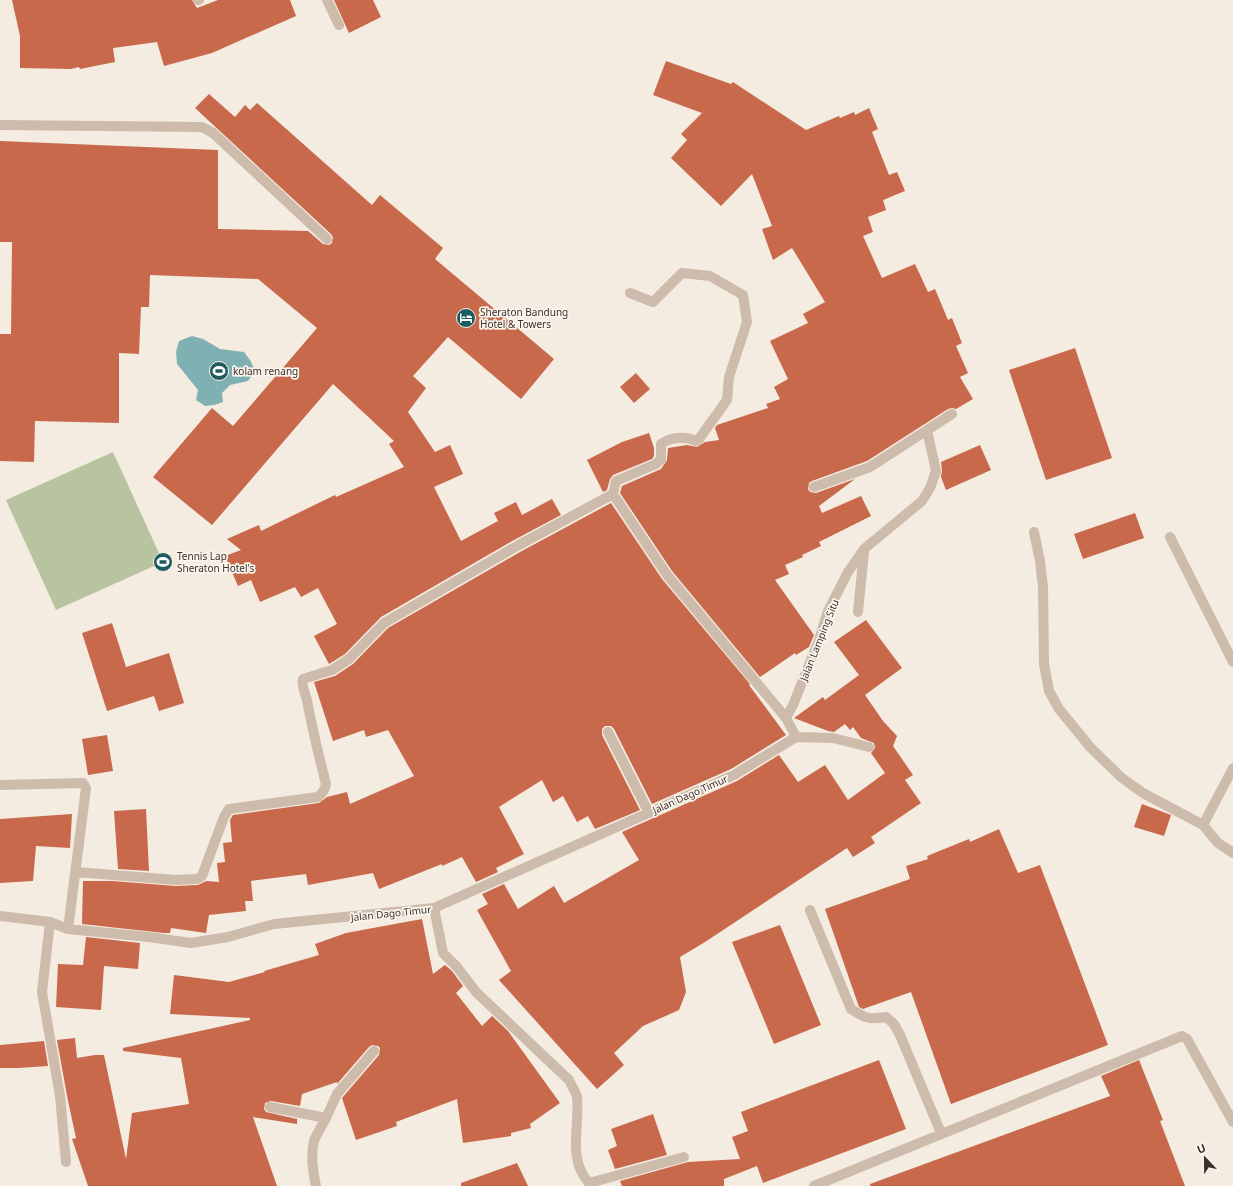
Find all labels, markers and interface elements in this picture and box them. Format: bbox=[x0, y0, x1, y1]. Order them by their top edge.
place label: Sheraton Bandung Hotel & Towers bbox=[480, 305, 568, 331]
hotel icon: Sheraton Bandung Hotel & Towers bbox=[455, 307, 477, 329]
sports icon: kolam renang bbox=[208, 360, 230, 382]
place label: kolam renang bbox=[233, 364, 298, 378]
place label: Tennis Lap Sheraton Hotel's bbox=[177, 549, 255, 575]
sports icon: Tennis Lap Sheraton Hotel's bbox=[152, 551, 174, 573]
street label: Jalan Lamping Situ bbox=[796, 597, 842, 684]
street label: Jalan Dago Timur bbox=[649, 771, 730, 817]
street label: Jalan Dago Timur bbox=[349, 902, 432, 924]
north arrow bbox=[1185, 1138, 1225, 1178]
text: U bbox=[1194, 1140, 1208, 1157]

